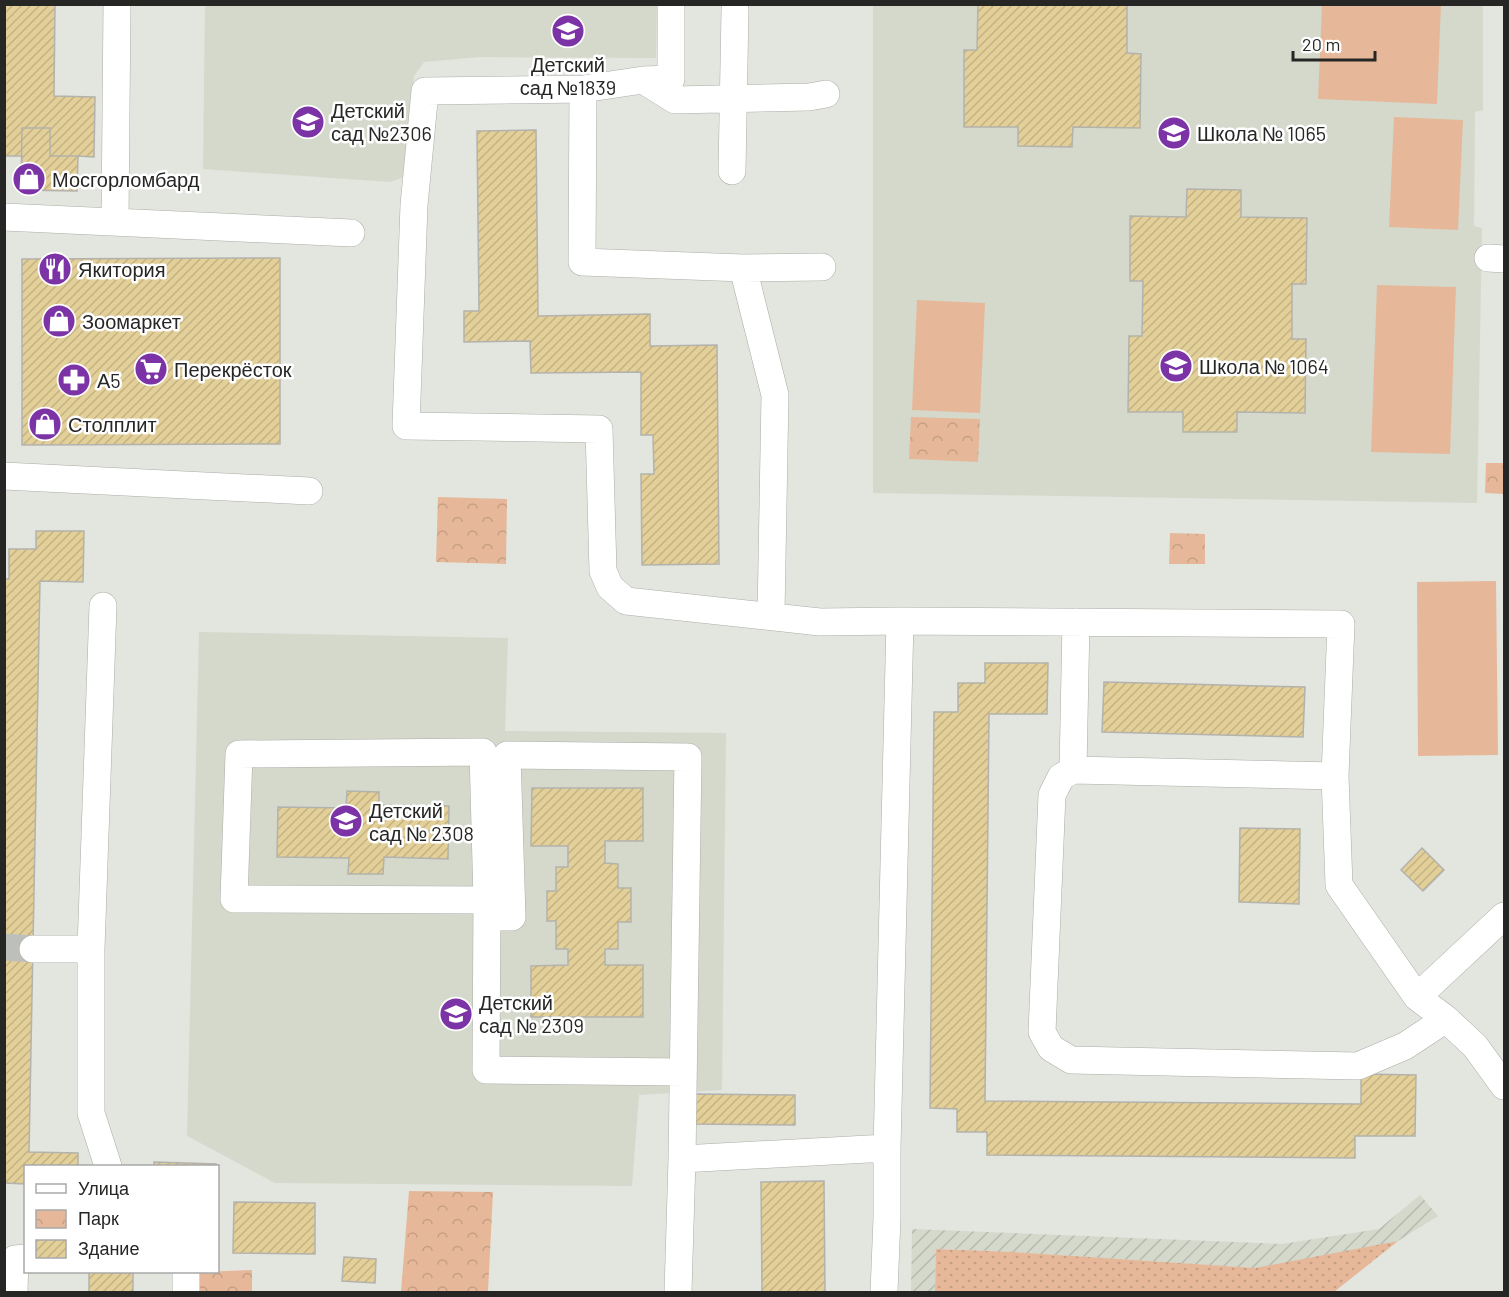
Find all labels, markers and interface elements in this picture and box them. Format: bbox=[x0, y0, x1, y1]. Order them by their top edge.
school or university icon: Детский сад №1839 bbox=[550, 13, 586, 49]
scale bar bbox=[1293, 24, 1376, 62]
text: 20 m bbox=[1302, 33, 1340, 55]
place label: Детский сад №1839 bbox=[520, 52, 616, 99]
place label: Детский сад №2306 bbox=[331, 98, 432, 145]
school or university icon: Детский сад №2306 bbox=[290, 104, 326, 140]
school or university icon: Школа № 1065 bbox=[1156, 115, 1192, 151]
place label: Школа № 1065 bbox=[1197, 121, 1326, 145]
shop icon: Мосгорломбард bbox=[11, 161, 47, 197]
place label: Мосгорломбард bbox=[52, 167, 200, 191]
restaurant icon: Якитория bbox=[37, 251, 73, 287]
place label: Якитория bbox=[78, 257, 166, 281]
shop icon: Зоомаркет bbox=[41, 303, 77, 339]
place label: Зоомаркет bbox=[82, 309, 181, 333]
school or university icon: Школа № 1064 bbox=[1158, 348, 1194, 384]
supermarket icon: Перекрёсток bbox=[133, 351, 169, 387]
place label: Школа № 1064 bbox=[1199, 354, 1329, 378]
place label: Перекрёсток bbox=[174, 357, 292, 381]
pharmacy icon: А5 bbox=[56, 362, 92, 398]
place label: А5 bbox=[97, 368, 121, 392]
shop icon: Столплит bbox=[27, 406, 63, 442]
place label: Столплит bbox=[68, 412, 157, 436]
place label: Детский сад № 2308 bbox=[369, 798, 474, 845]
school or university icon: Детский сад № 2308 bbox=[328, 803, 364, 839]
place label: Детский сад № 2309 bbox=[479, 990, 584, 1037]
school or university icon: Детский сад № 2309 bbox=[438, 996, 474, 1032]
legend bbox=[24, 1165, 219, 1273]
text: Улица bbox=[78, 1177, 130, 1199]
text: Парк bbox=[78, 1207, 119, 1229]
text: Здание bbox=[78, 1237, 139, 1259]

